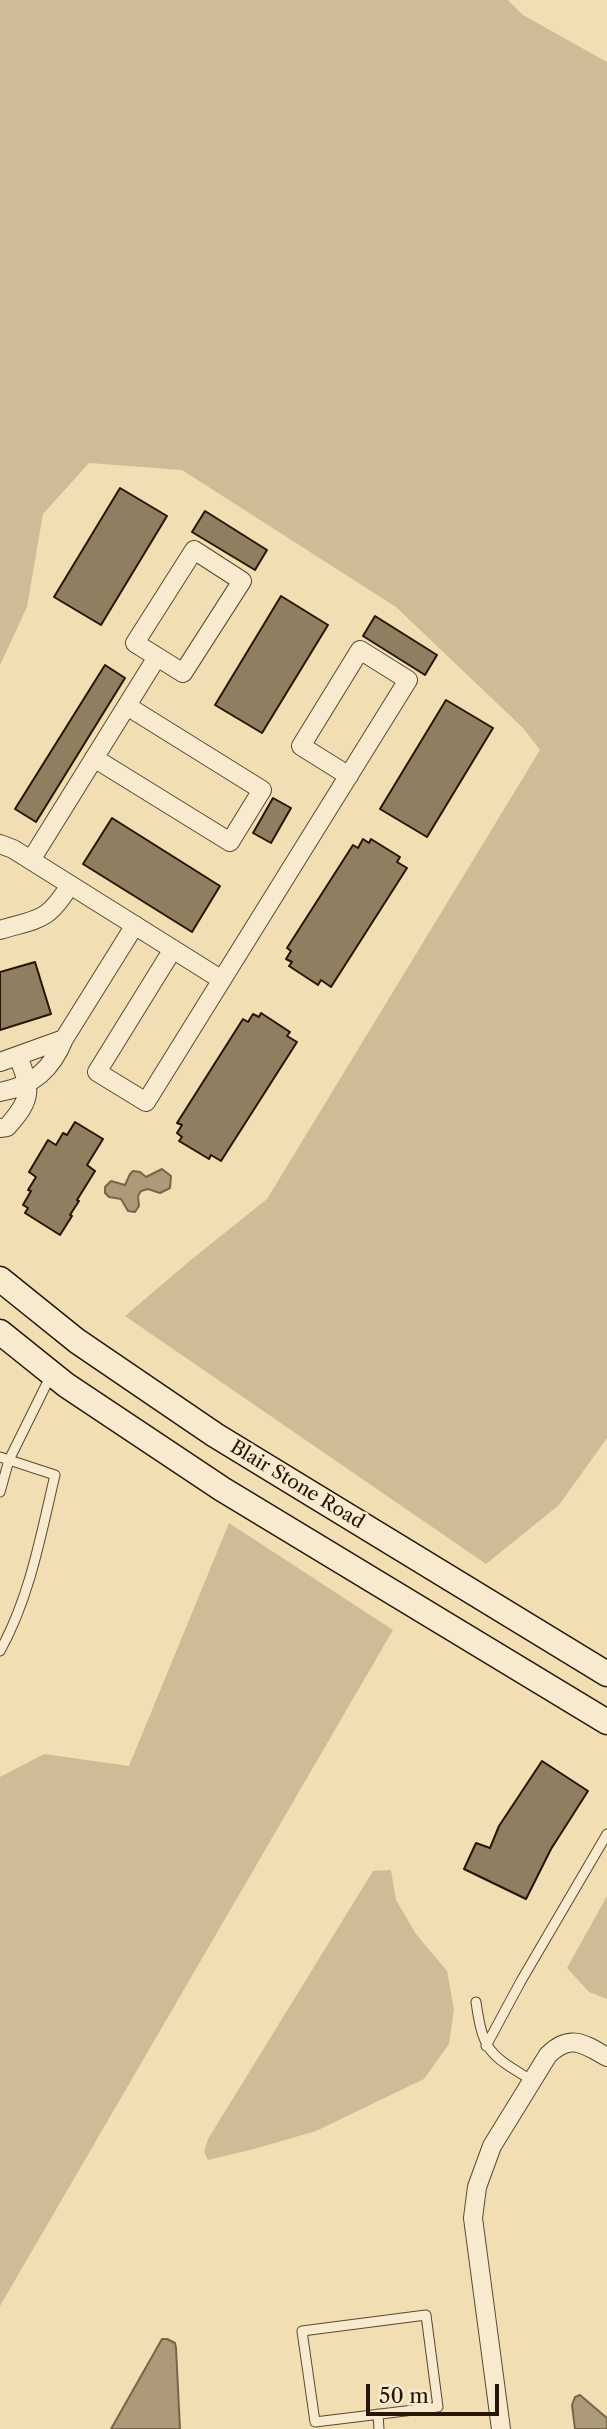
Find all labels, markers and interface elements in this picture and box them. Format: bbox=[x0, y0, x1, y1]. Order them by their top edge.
street label: Blair Stone Road bbox=[226, 1436, 368, 1534]
scale bar bbox=[369, 2370, 502, 2414]
text: 50 m bbox=[379, 2383, 429, 2408]

